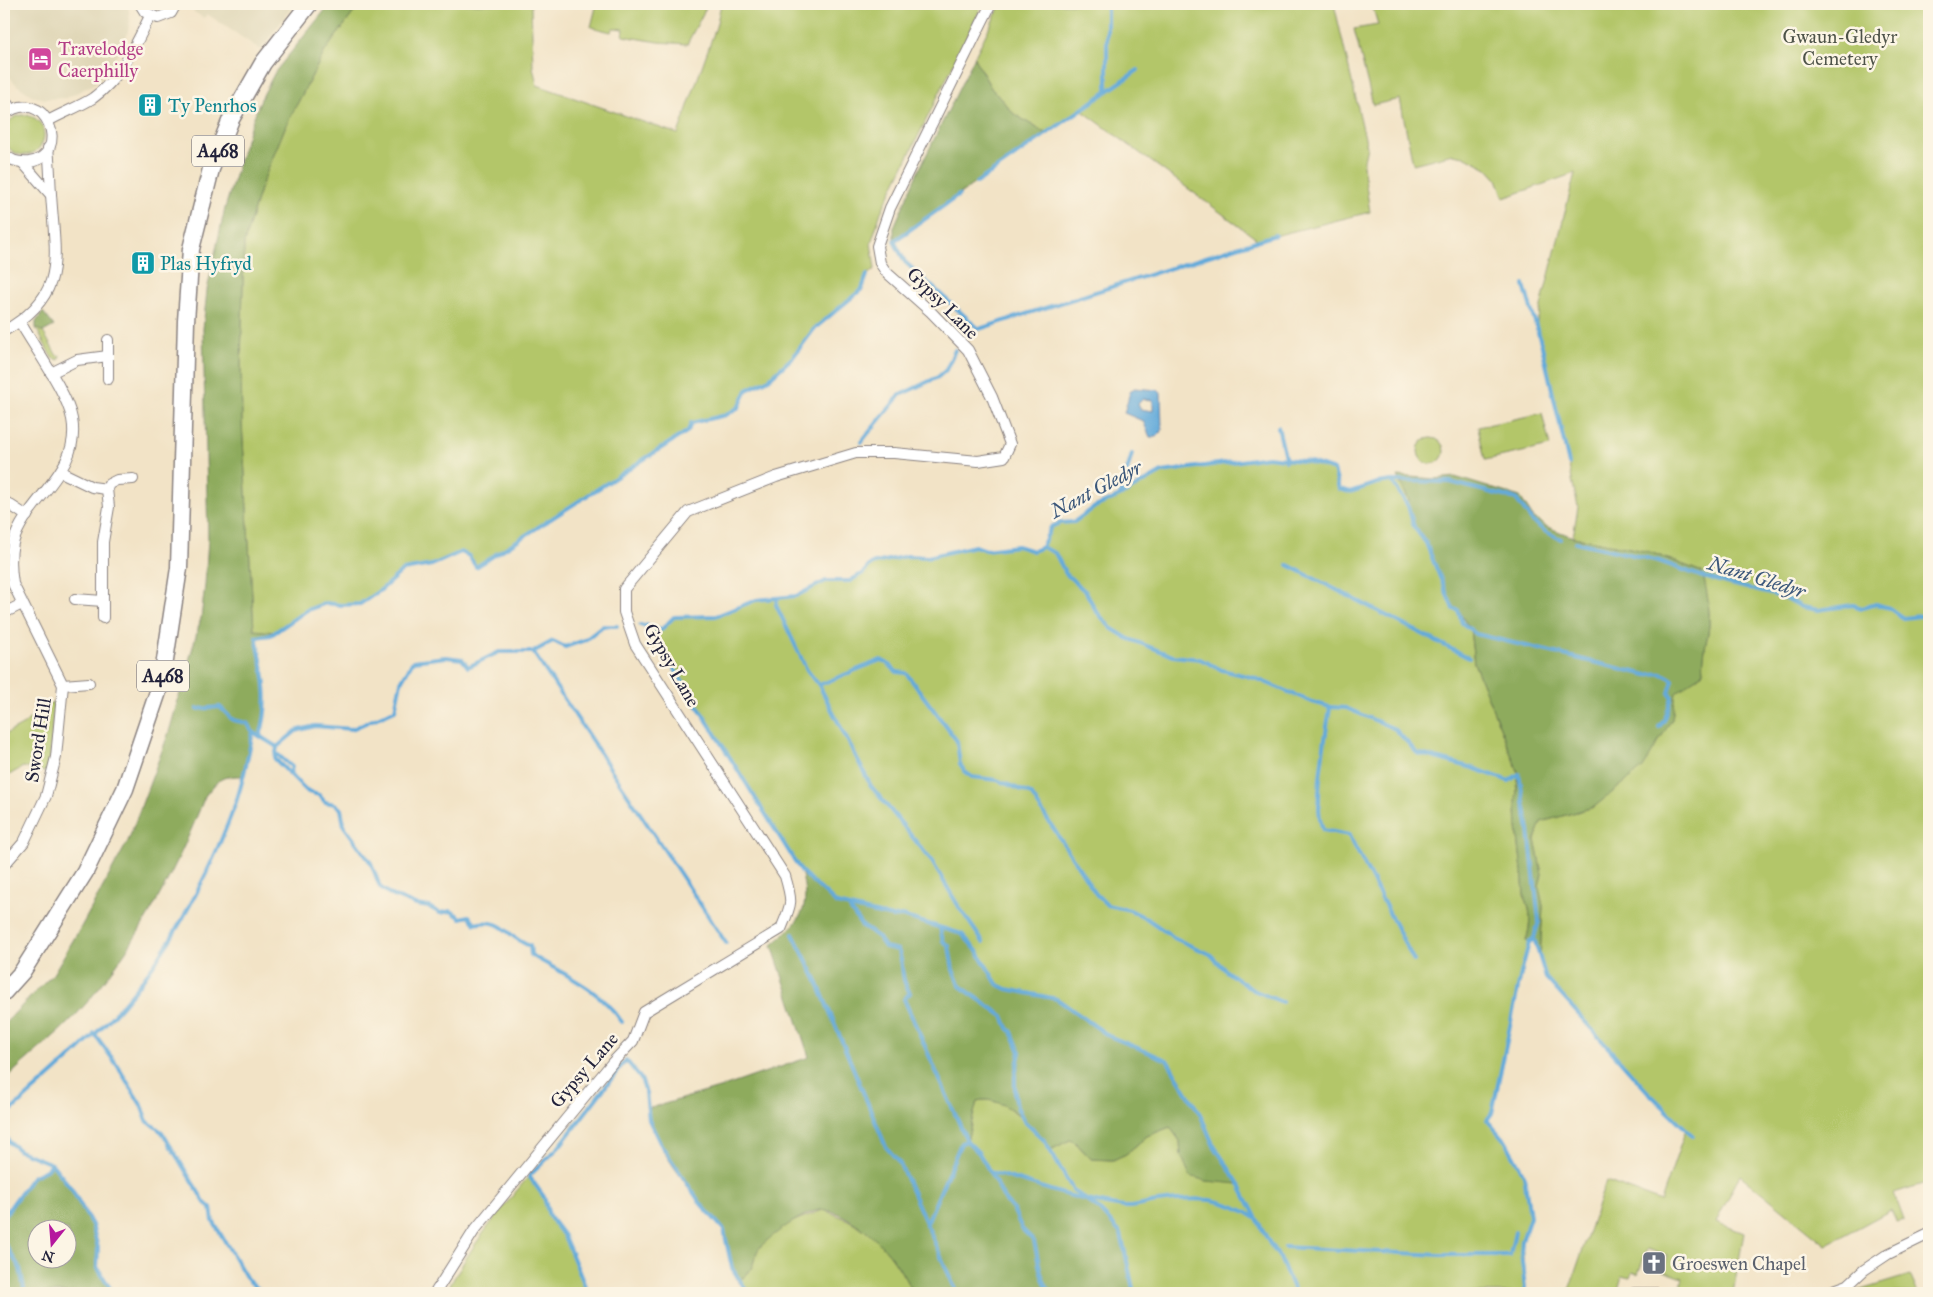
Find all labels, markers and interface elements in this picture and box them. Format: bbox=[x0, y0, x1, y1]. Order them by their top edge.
park label: Gwaun-Gledyr Cemetery bbox=[1783, 25, 1898, 70]
place label: Travelodge Caerphilly bbox=[58, 37, 144, 82]
hotel icon: Travelodge Caerphilly bbox=[27, 46, 53, 72]
building icon: Ty Penrhos bbox=[137, 92, 163, 118]
place label: Ty Penrhos bbox=[168, 94, 257, 117]
road number: A468 bbox=[192, 136, 244, 166]
building icon: Plas Hyfryd bbox=[130, 250, 156, 276]
place label: Plas Hyfryd bbox=[160, 252, 252, 275]
street label: Gypsy Lane bbox=[902, 262, 984, 344]
water label: Nant Gledyr bbox=[1045, 454, 1148, 524]
water label: Nant Gledyr bbox=[1704, 551, 1810, 604]
street label: Gypsy Lane bbox=[639, 619, 705, 711]
road number: A468 bbox=[137, 660, 189, 691]
street label: Sword Hill bbox=[20, 695, 56, 784]
street label: Gypsy Lane bbox=[545, 1027, 623, 1112]
north arrow bbox=[28, 1220, 78, 1270]
text: N bbox=[40, 1246, 57, 1266]
church icon: Groeswen Chapel bbox=[1641, 1250, 1667, 1276]
place label: Groeswen Chapel bbox=[1672, 1252, 1807, 1275]

